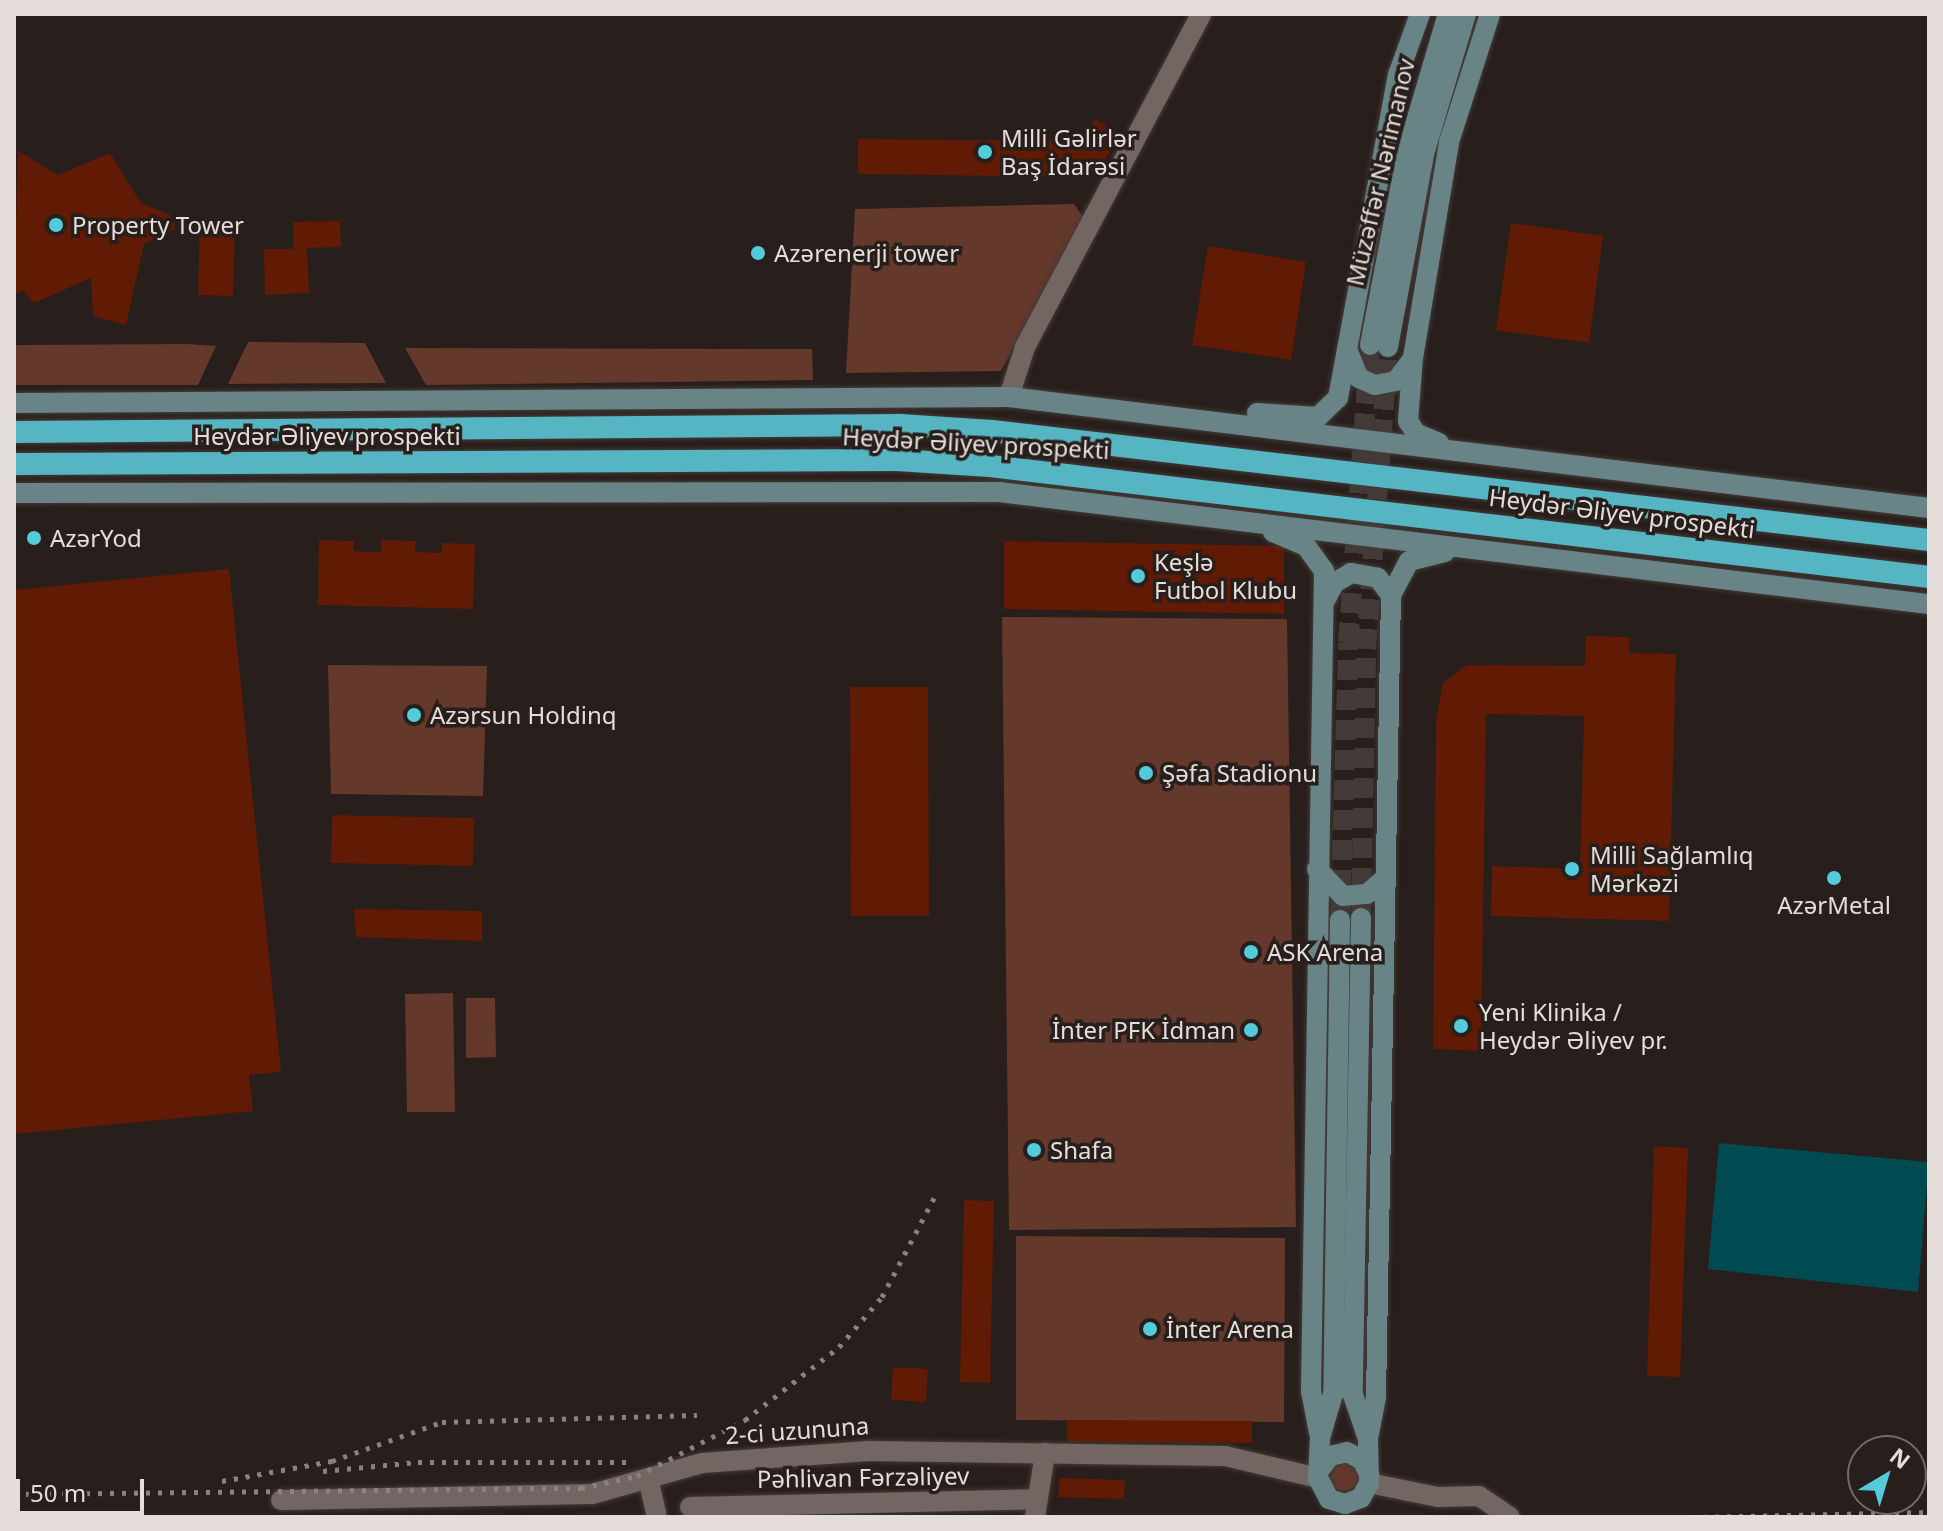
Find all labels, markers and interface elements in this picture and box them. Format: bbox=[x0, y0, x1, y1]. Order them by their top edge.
street label: Müzəffər Nərimanov bbox=[1340, 56, 1420, 288]
place label: Milli Gəlirlər Baş İdarəsi bbox=[1001, 124, 1137, 180]
marker: Milli Gəlirlər Baş İdarəsi bbox=[976, 143, 994, 161]
place label: Property Tower bbox=[72, 211, 244, 239]
marker: Property Tower bbox=[47, 216, 65, 234]
place label: Azərenerji tower bbox=[774, 239, 959, 267]
marker: Azərenerji tower bbox=[749, 244, 767, 262]
street label: Heydər Əliyev prospekti bbox=[193, 422, 461, 450]
street label: Heydər Əliyev prospekti bbox=[842, 422, 1110, 464]
street label: Heydər Əliyev prospekti bbox=[1487, 482, 1757, 544]
place label: AzərYod bbox=[50, 524, 142, 552]
marker: AzərYod bbox=[25, 529, 43, 547]
place label: Keşlə Futbol Klubu bbox=[1154, 548, 1297, 604]
marker: Keşlə Futbol Klubu bbox=[1129, 567, 1147, 585]
place label: Azərsun Holdinq bbox=[430, 701, 617, 729]
marker: Azərsun Holdinq bbox=[405, 706, 423, 724]
place label: Şəfa Stadionu bbox=[1162, 759, 1317, 787]
marker: Şəfa Stadionu bbox=[1137, 764, 1155, 782]
place label: Milli Sağlamlıq Mərkəzi bbox=[1590, 841, 1753, 897]
marker: Milli Sağlamlıq Mərkəzi bbox=[1561, 858, 1583, 880]
marker: AzərMetal bbox=[1825, 869, 1843, 887]
place label: AzərMetal bbox=[1777, 891, 1891, 919]
place label: ASK Arena bbox=[1267, 938, 1383, 966]
marker: ASK Arena bbox=[1242, 943, 1260, 961]
place label: Yeni Klinika / Heydər Əliyev pr. bbox=[1479, 998, 1668, 1054]
marker: Yeni Klinika / Heydər Əliyev pr. bbox=[1450, 1015, 1472, 1037]
place label: İnter PFK İdman bbox=[1052, 1016, 1235, 1044]
marker: İnter PFK İdman bbox=[1242, 1021, 1260, 1039]
place label: Shafa bbox=[1050, 1136, 1113, 1164]
marker: Shafa bbox=[1025, 1141, 1043, 1159]
place label: İnter Arena bbox=[1166, 1315, 1294, 1343]
marker: İnter Arena bbox=[1141, 1320, 1159, 1338]
street label: 2-ci uzununa bbox=[724, 1411, 870, 1449]
north arrow bbox=[1847, 1435, 1927, 1515]
text: N bbox=[1884, 1440, 1917, 1475]
street label: Pəhlivan Fərzəliyev bbox=[756, 1461, 970, 1493]
scale bar bbox=[20, 1463, 148, 1513]
text: 50 m bbox=[30, 1476, 86, 1509]

